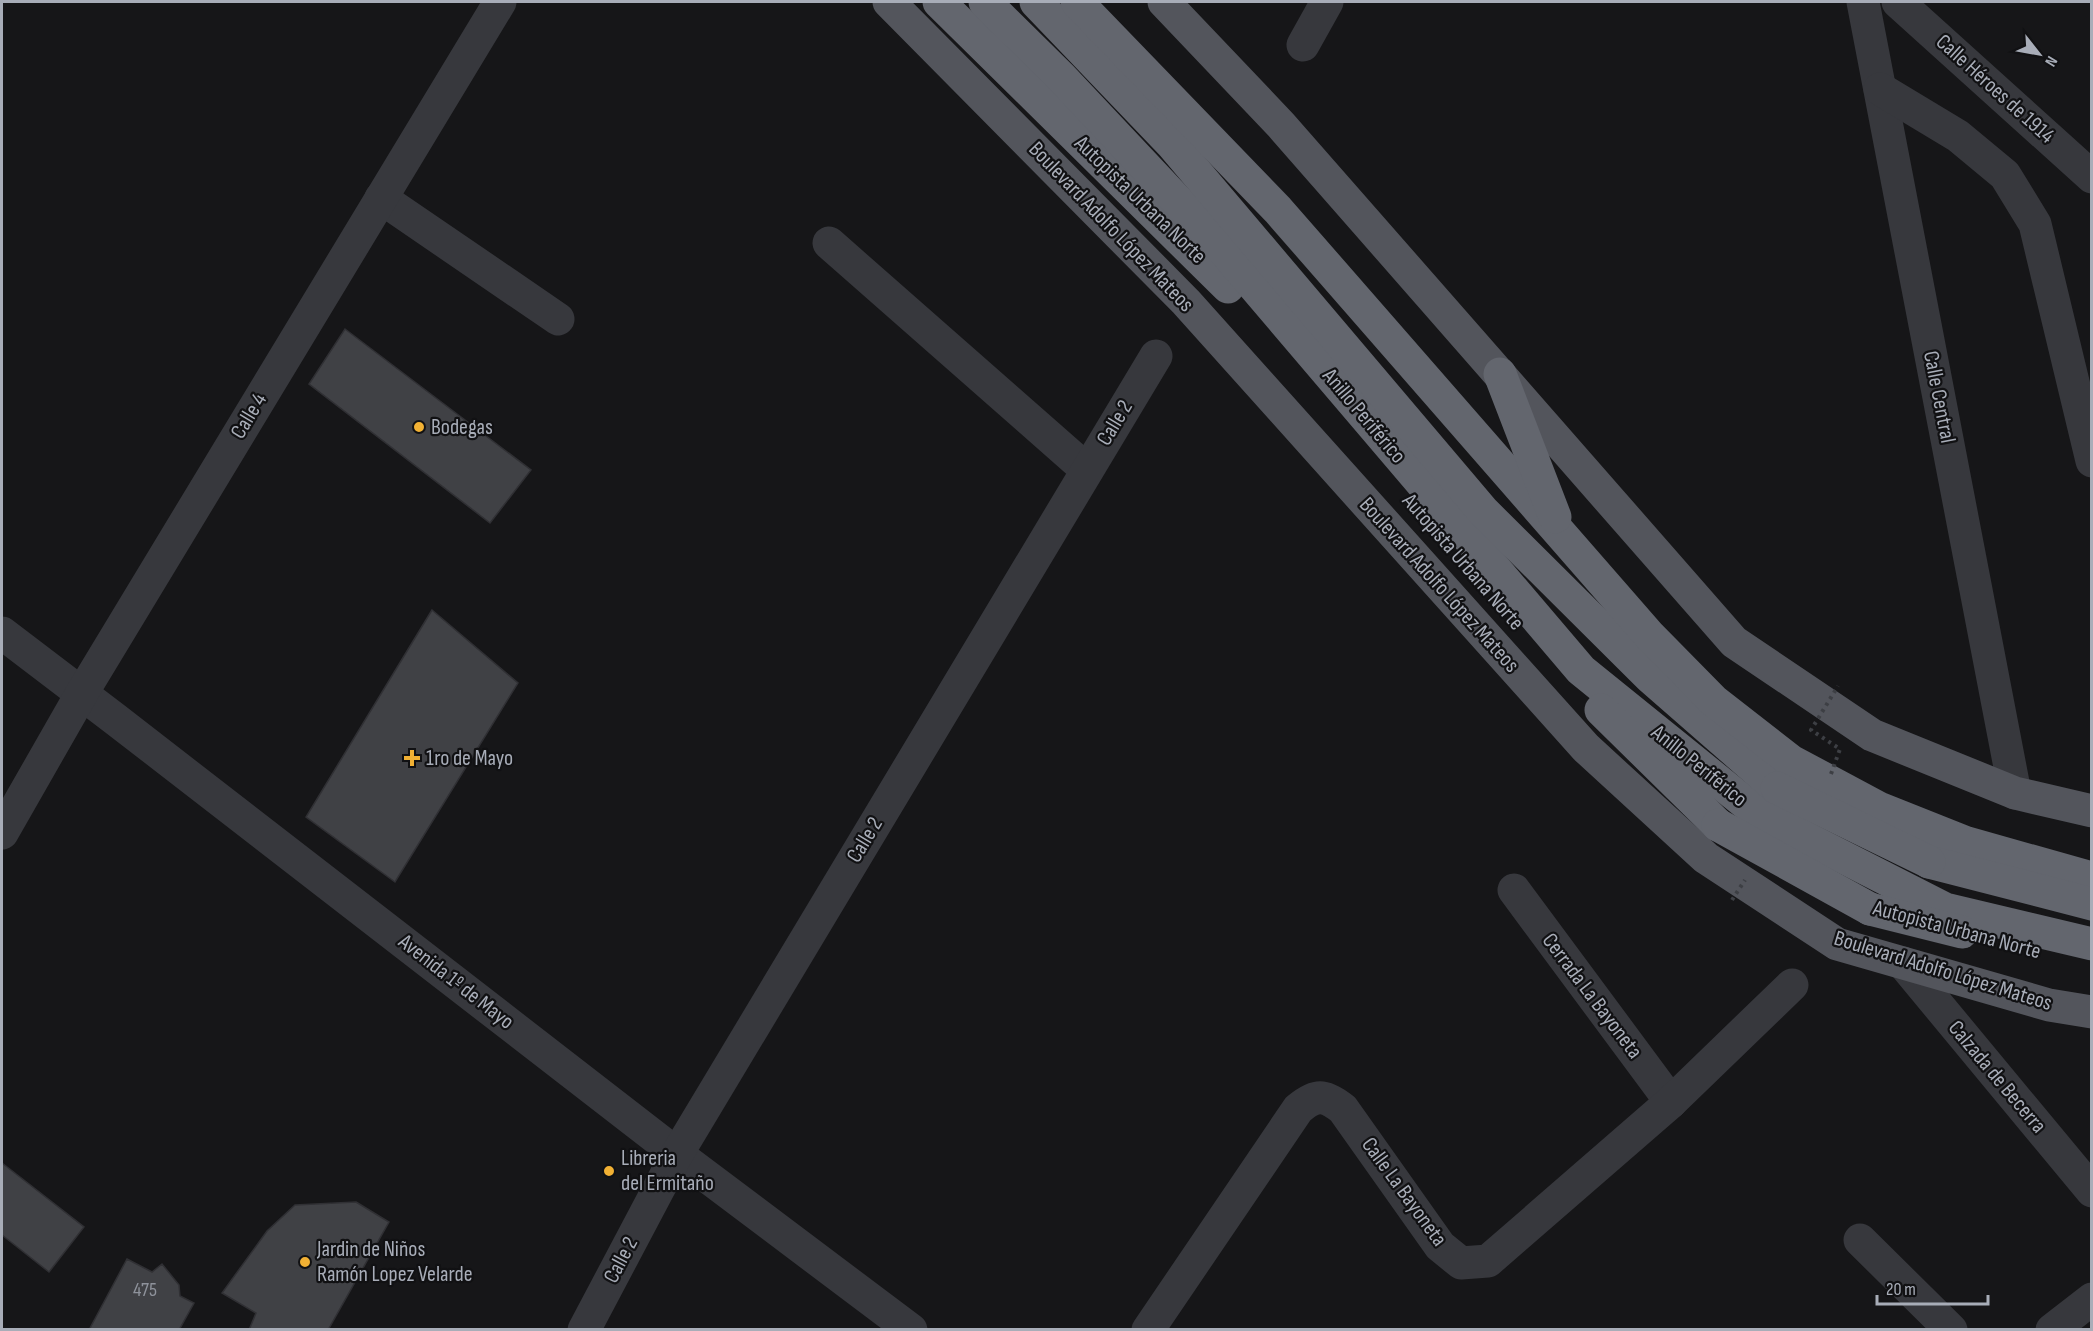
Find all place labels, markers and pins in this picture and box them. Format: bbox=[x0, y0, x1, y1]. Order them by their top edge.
place label: Bodegas bbox=[431, 414, 493, 441]
marker: Bodegas bbox=[412, 420, 426, 434]
place label: 1ro de Mayo bbox=[426, 745, 513, 772]
marker: 1ro de Mayo bbox=[403, 749, 421, 767]
place label: Libreria del Ermitaño bbox=[621, 1145, 714, 1197]
marker: Libreria del Ermitaño bbox=[602, 1164, 616, 1178]
place label: Jardin de Niños Ramón Lopez Velarde bbox=[316, 1236, 473, 1288]
marker: Jardin de Niños Ramón Lopez Velarde bbox=[298, 1255, 312, 1269]

